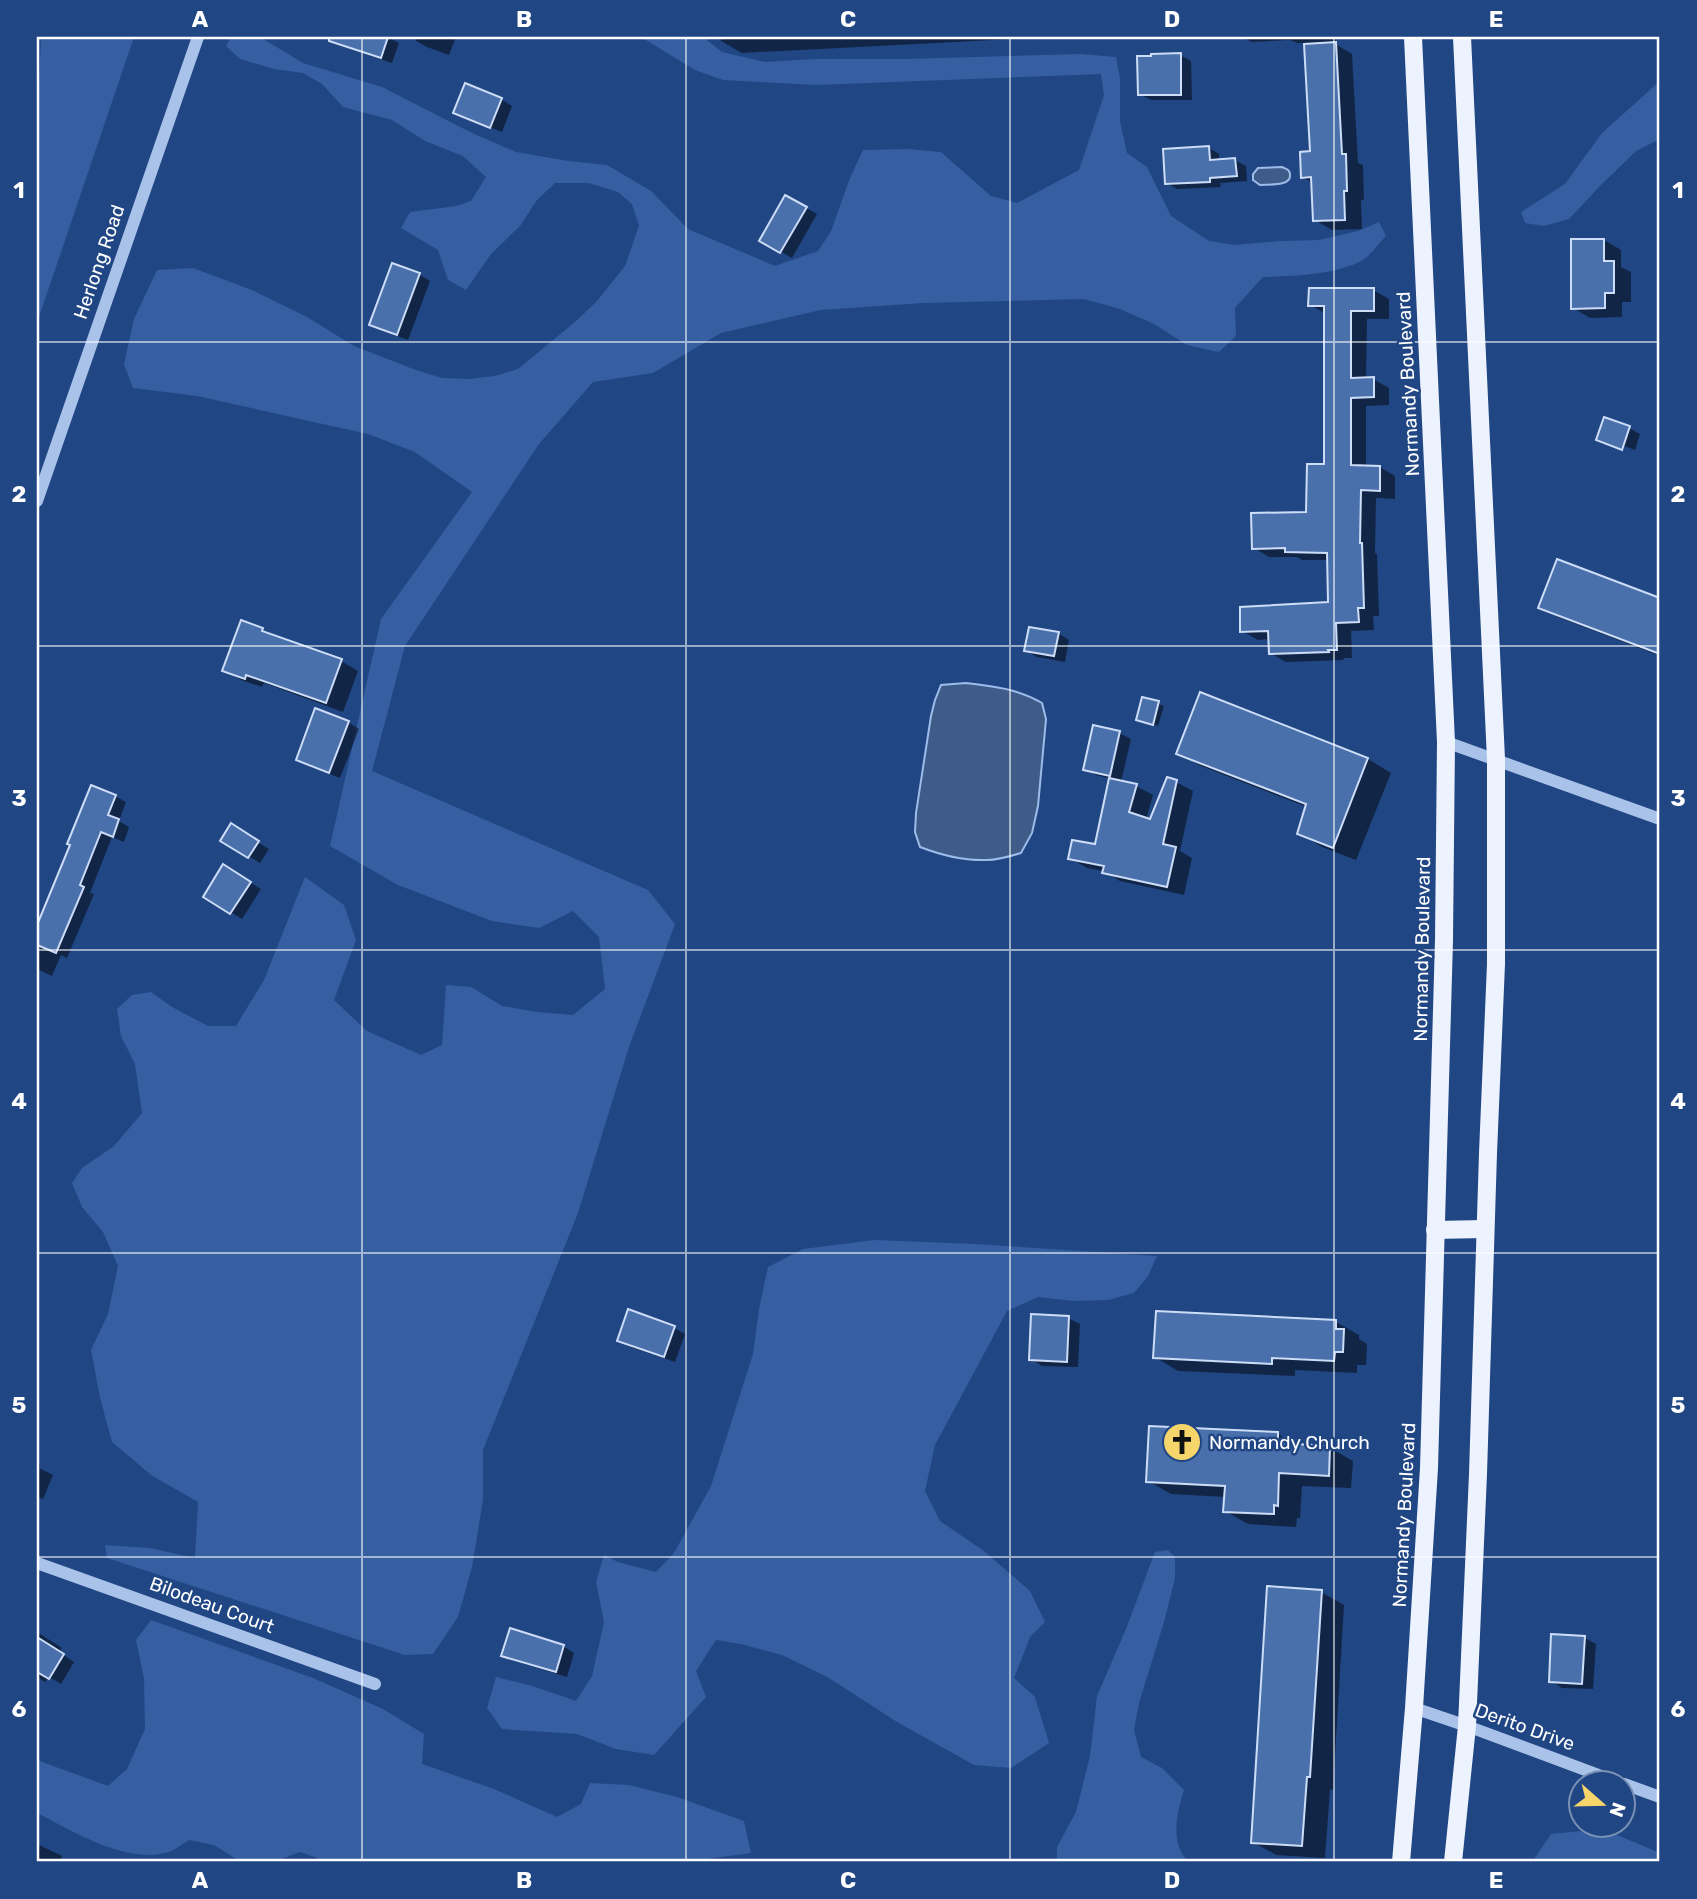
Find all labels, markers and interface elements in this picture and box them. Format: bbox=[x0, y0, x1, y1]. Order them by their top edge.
text: A bbox=[192, 5, 209, 33]
text: B bbox=[516, 5, 532, 33]
text: C bbox=[840, 5, 856, 33]
text: D bbox=[1164, 5, 1180, 33]
text: E bbox=[1489, 5, 1503, 33]
text: 1 bbox=[13, 176, 25, 204]
text: 1 bbox=[1672, 176, 1684, 204]
street label: Herlong Road bbox=[69, 202, 129, 322]
street label: Normandy Boulevard bbox=[1392, 291, 1424, 477]
text: 2 bbox=[12, 480, 26, 508]
text: 2 bbox=[1671, 480, 1685, 508]
text: 3 bbox=[11, 784, 27, 812]
text: 3 bbox=[1670, 784, 1686, 812]
street label: Normandy Boulevard bbox=[1409, 856, 1435, 1042]
text: 4 bbox=[11, 1087, 27, 1115]
text: 4 bbox=[1670, 1087, 1686, 1115]
text: 5 bbox=[12, 1391, 27, 1419]
text: 5 bbox=[1671, 1391, 1686, 1419]
church icon: Normandy Church bbox=[1161, 1421, 1203, 1463]
street label: Normandy Boulevard bbox=[1388, 1422, 1420, 1608]
place label: Normandy Church bbox=[1209, 1431, 1370, 1454]
street label: Bilodeau Court bbox=[147, 1572, 278, 1638]
text: 6 bbox=[12, 1695, 27, 1723]
text: 6 bbox=[1671, 1695, 1686, 1723]
street label: Derito Drive bbox=[1472, 1698, 1578, 1756]
north arrow bbox=[1568, 1770, 1638, 1840]
text: N bbox=[1604, 1799, 1631, 1820]
text: A bbox=[192, 1866, 209, 1894]
text: B bbox=[516, 1866, 532, 1894]
text: C bbox=[840, 1866, 856, 1894]
text: D bbox=[1164, 1866, 1180, 1894]
text: E bbox=[1489, 1866, 1503, 1894]

